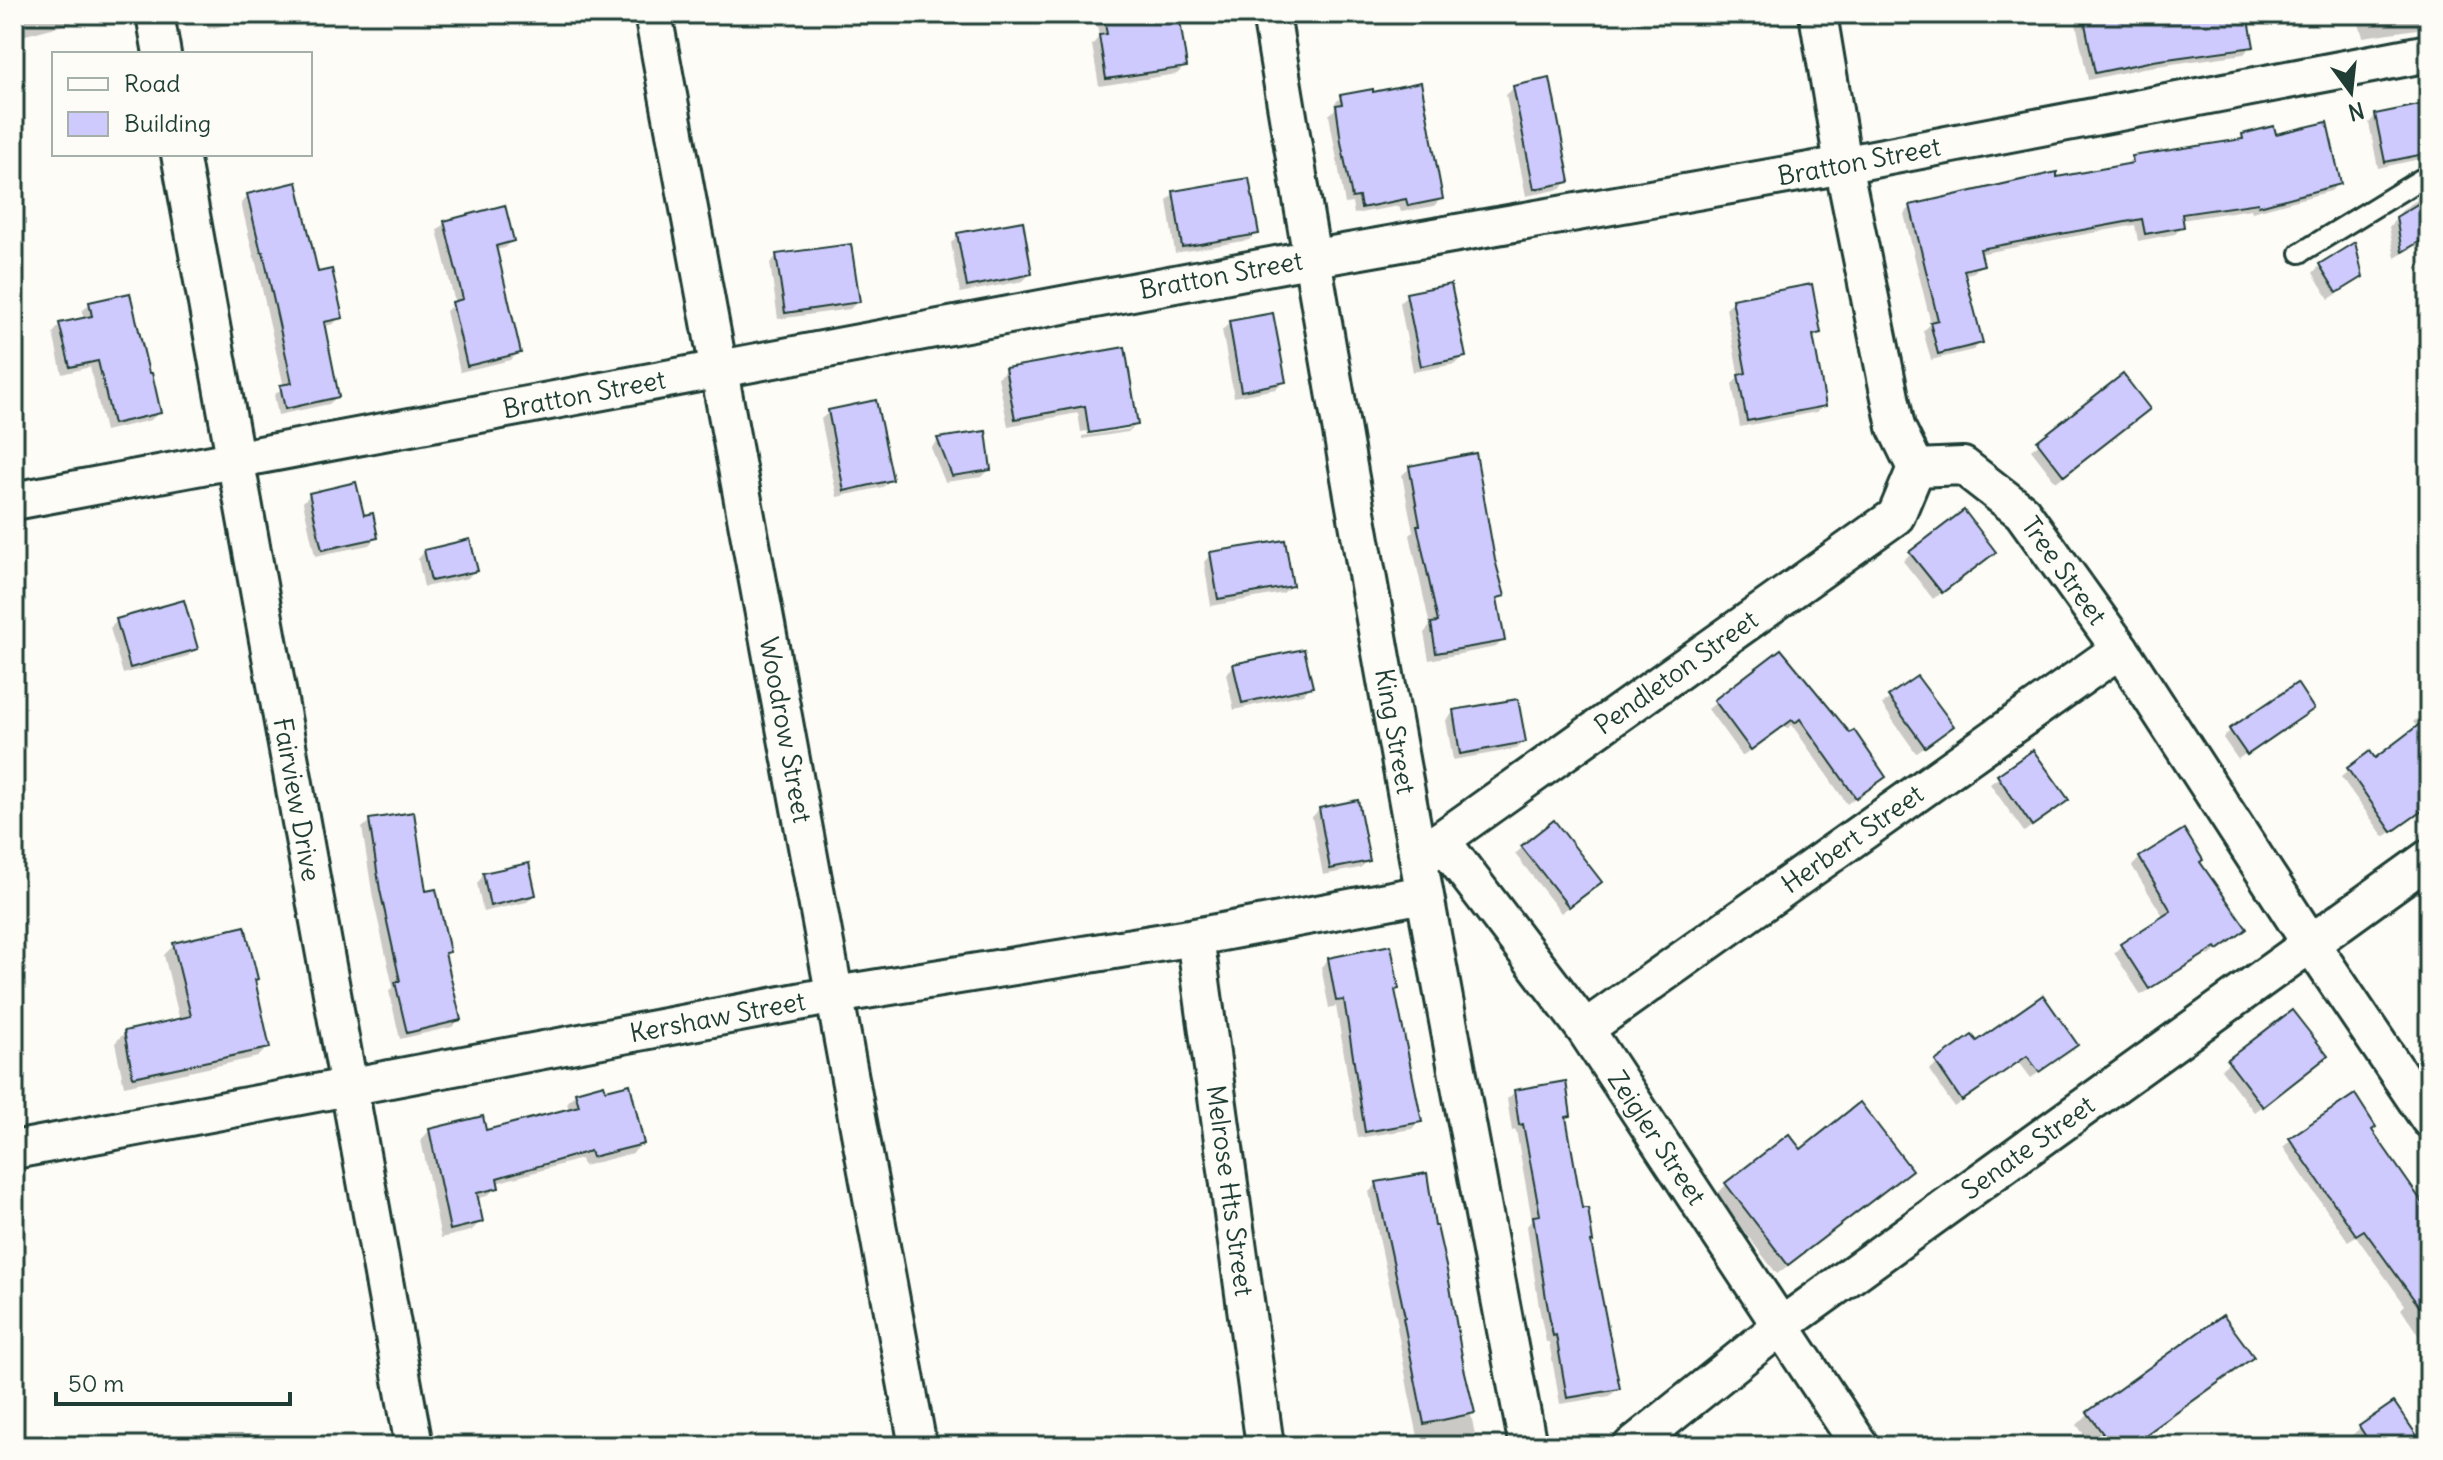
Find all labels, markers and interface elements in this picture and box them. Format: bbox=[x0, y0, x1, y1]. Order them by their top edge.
legend bbox=[52, 52, 312, 156]
north arrow bbox=[2311, 52, 2391, 132]
text: Road bbox=[124, 68, 180, 98]
text: N bbox=[2345, 96, 2367, 127]
text: Building bbox=[124, 108, 211, 138]
street label: Bratton Street bbox=[1775, 130, 1943, 192]
street label: Bratton Street bbox=[1137, 244, 1305, 306]
street label: Bratton Street bbox=[500, 362, 668, 425]
street label: Tree Street bbox=[2015, 510, 2114, 631]
street label: Pendleton Street bbox=[1588, 603, 1764, 742]
street label: Woodrow Street bbox=[753, 634, 819, 826]
street label: King Street bbox=[1368, 666, 1423, 797]
street label: Fairview Drive bbox=[266, 715, 328, 884]
street label: Herbert Street bbox=[1775, 777, 1930, 900]
street label: Kershaw Street bbox=[627, 984, 808, 1049]
street label: Zeigler Street bbox=[1601, 1064, 1714, 1211]
street label: Melrose Hts Street bbox=[1200, 1083, 1261, 1298]
street label: Senate Street bbox=[1955, 1088, 2101, 1206]
scale bar bbox=[56, 1356, 290, 1406]
text: 50 m bbox=[68, 1368, 124, 1398]

